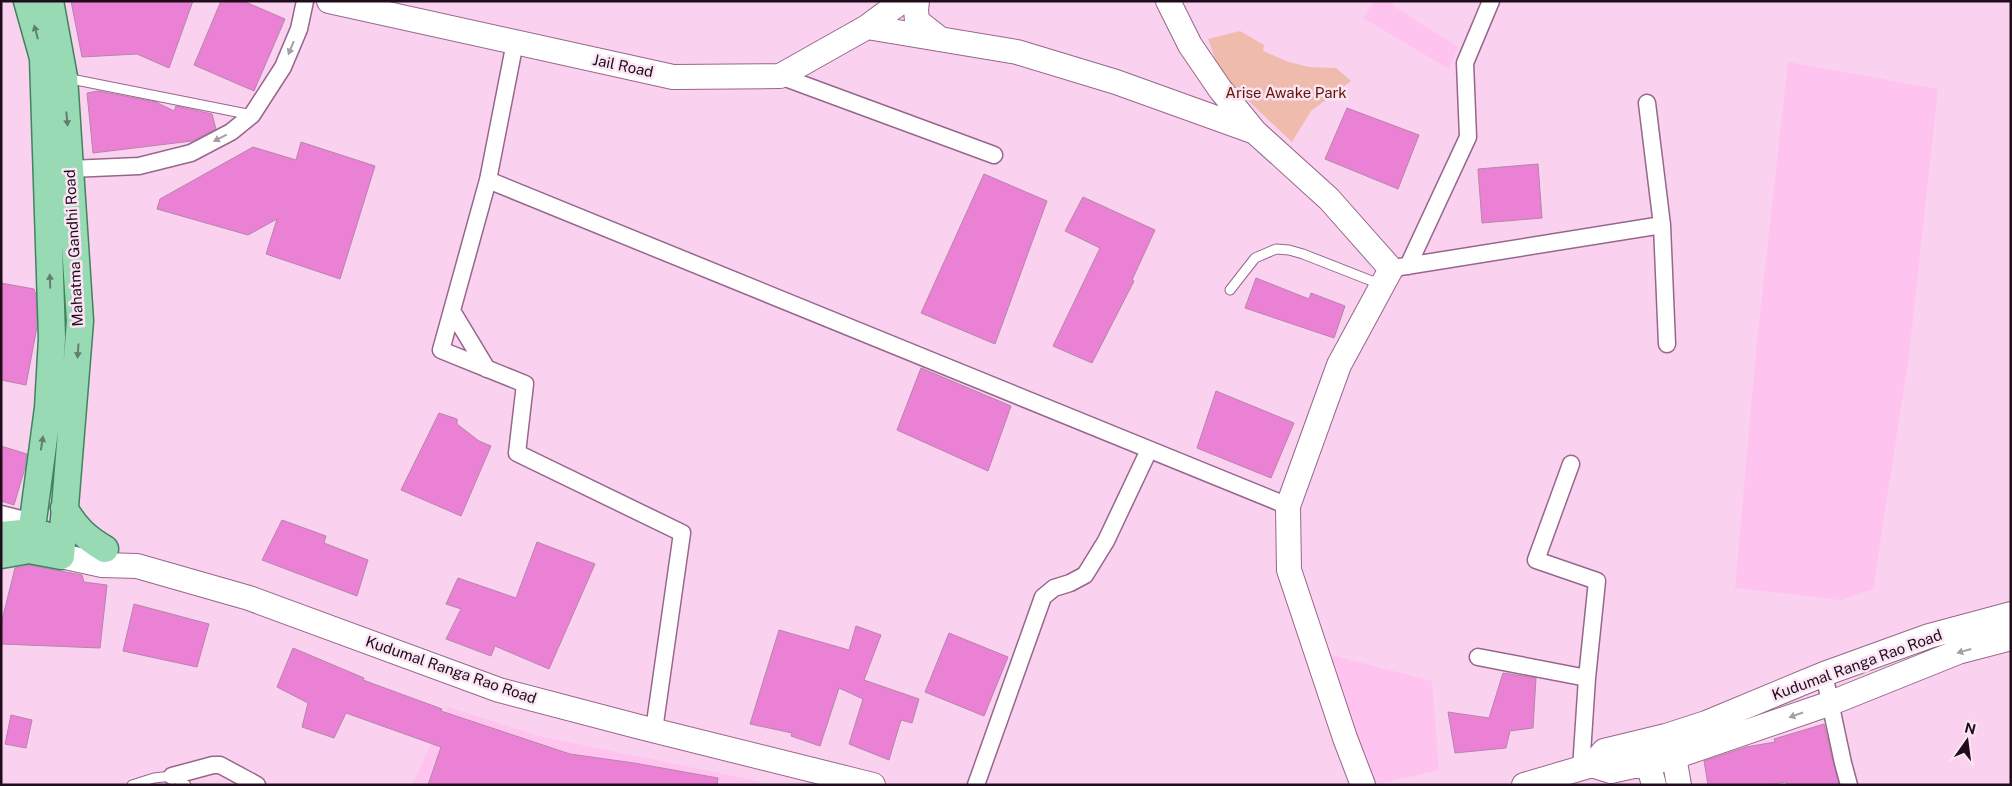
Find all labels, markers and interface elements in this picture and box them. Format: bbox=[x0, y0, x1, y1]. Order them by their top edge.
one-way arrow bbox=[31, 24, 39, 39]
one-way arrow bbox=[287, 41, 295, 56]
street label: Jail Road bbox=[591, 51, 655, 80]
park label: Arise Awake Park bbox=[1225, 84, 1347, 101]
one-way arrow bbox=[63, 111, 71, 127]
one-way arrow bbox=[213, 134, 228, 142]
street label: Mahatma Gandhi Road bbox=[61, 169, 86, 327]
one-way arrow bbox=[46, 273, 54, 289]
one-way arrow bbox=[74, 343, 82, 359]
one-way arrow bbox=[39, 434, 47, 450]
street label: Kudumal Ranga Rao Road bbox=[1770, 626, 1944, 703]
street label: Kudumal Ranga Rao Road bbox=[364, 632, 539, 707]
one-way arrow bbox=[1956, 647, 1971, 655]
one-way arrow bbox=[1788, 712, 1803, 719]
north arrow bbox=[1942, 716, 1992, 766]
text: N bbox=[1963, 719, 1977, 737]

